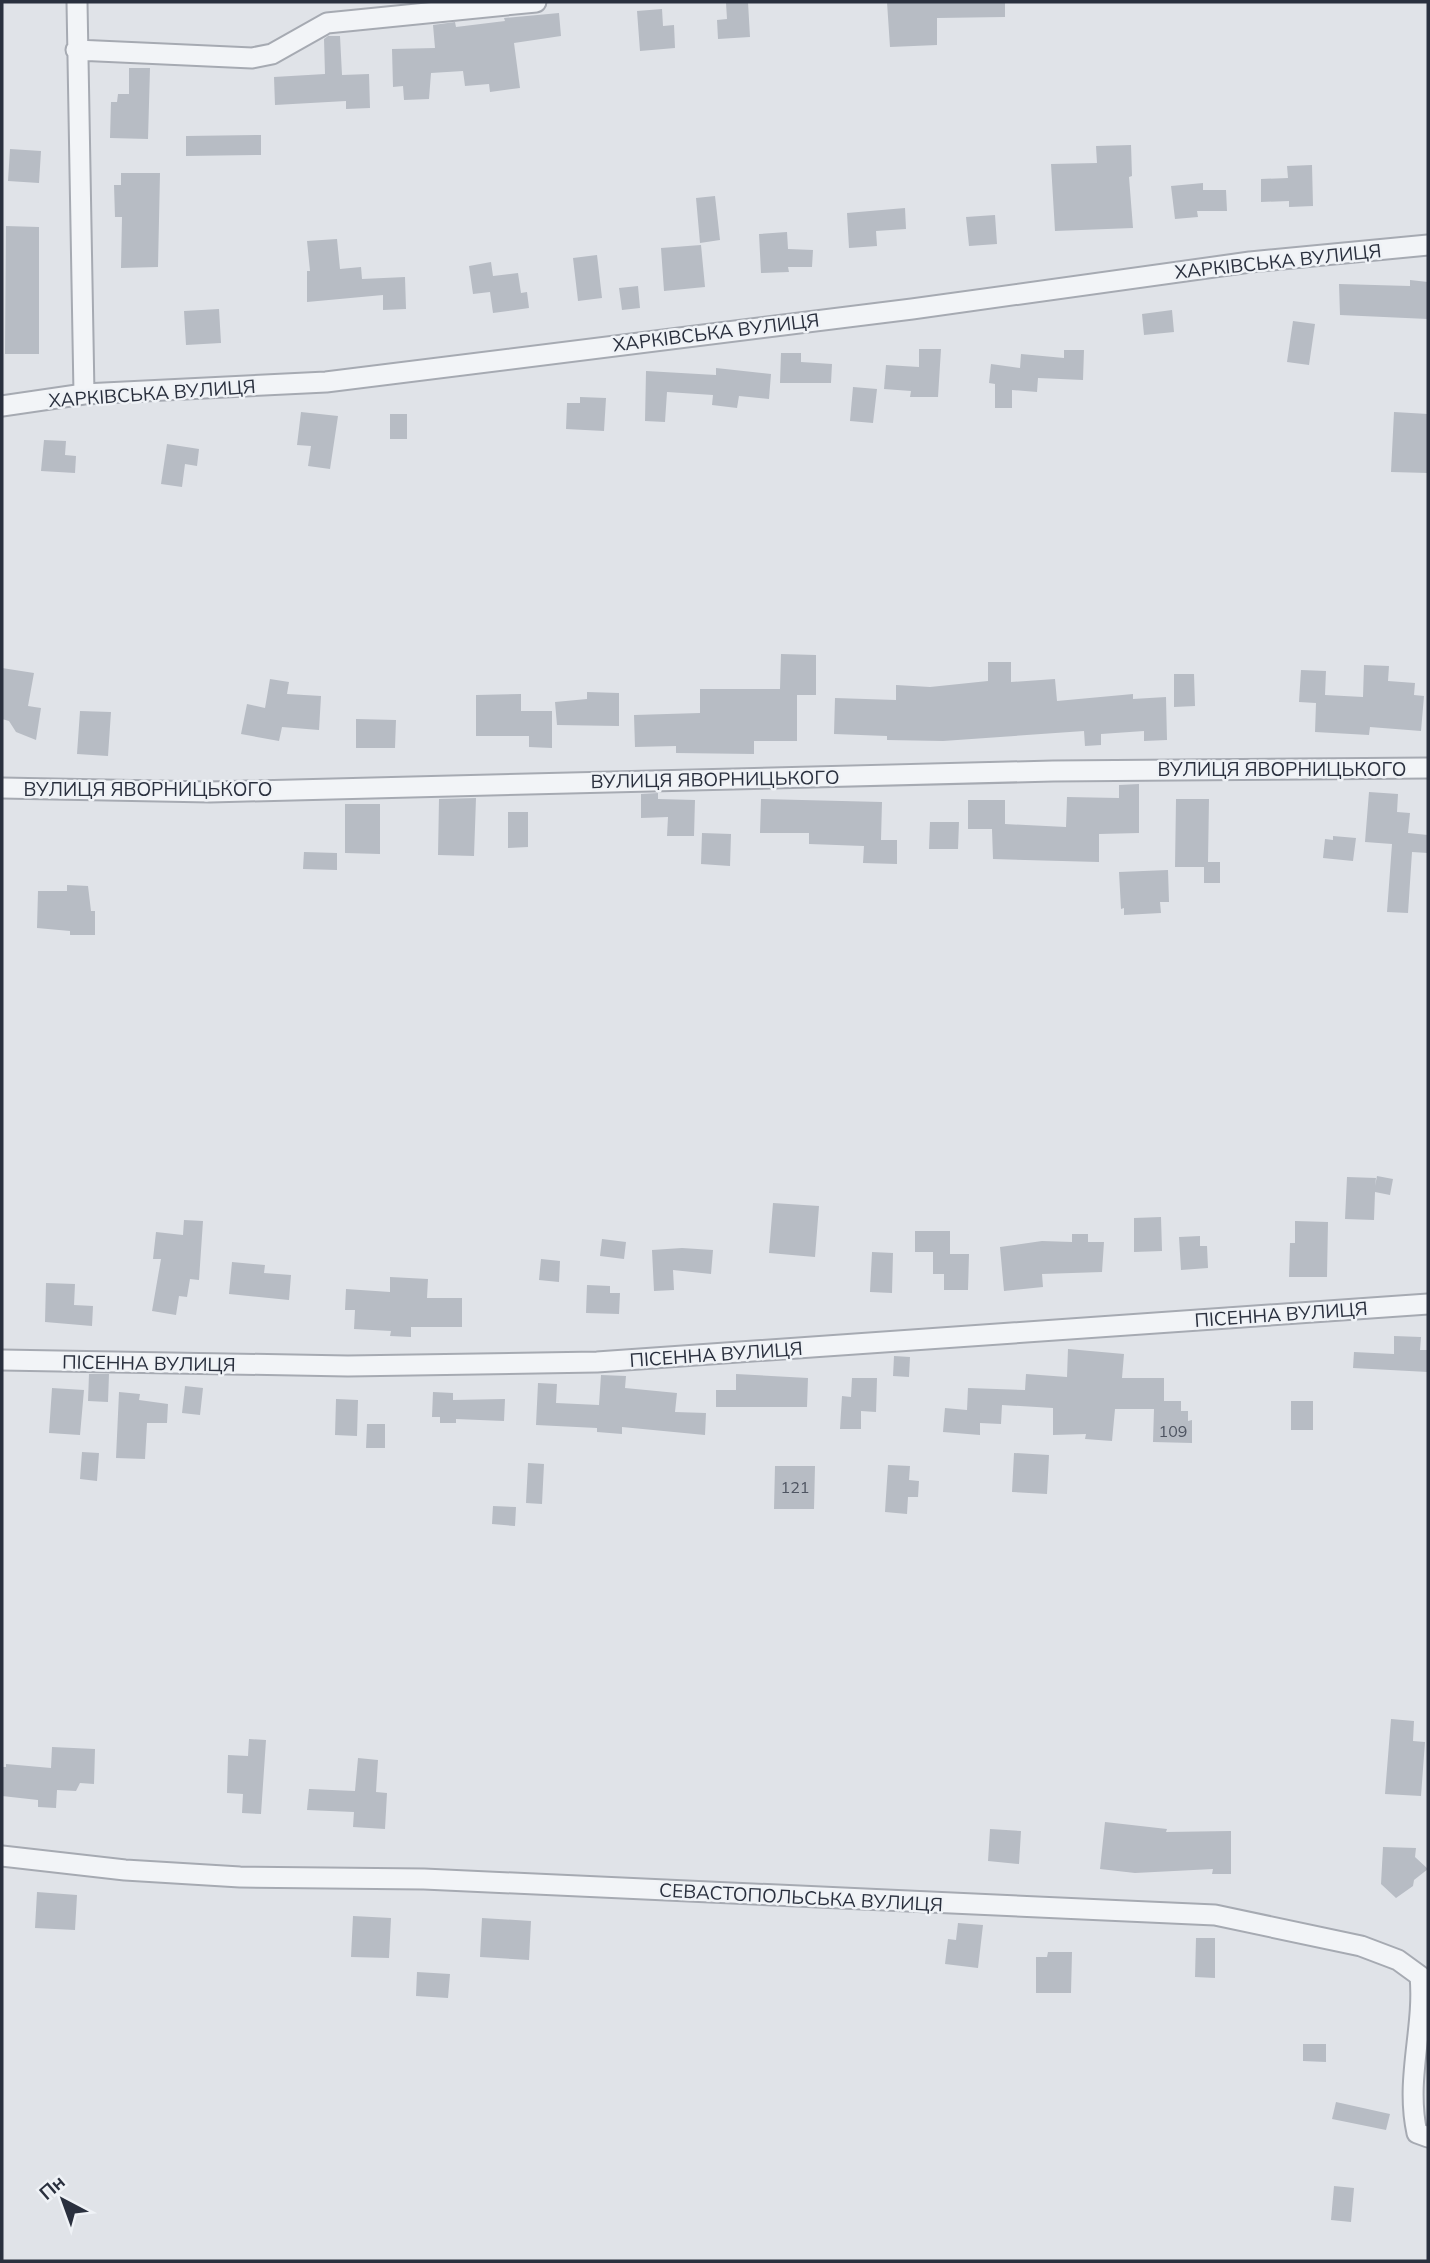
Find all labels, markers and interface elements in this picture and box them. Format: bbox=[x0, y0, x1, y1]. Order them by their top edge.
street label: ХАРКІВСЬКА ВУЛИЦЯ bbox=[1173, 238, 1383, 284]
street label: ХАРКІВСЬКА ВУЛИЦЯ bbox=[611, 307, 821, 357]
street label: ХАРКІВСЬКА ВУЛИЦЯ bbox=[48, 374, 256, 412]
street label: ВУЛИЦЯ ЯВОРНИЦЬКОГО bbox=[1158, 757, 1406, 781]
street label: ВУЛИЦЯ ЯВОРНИЦЬКОГО bbox=[590, 765, 840, 793]
street label: ВУЛИЦЯ ЯВОРНИЦЬКОГО bbox=[24, 777, 272, 801]
street label: ПІСЕННА ВУЛИЦЯ bbox=[1194, 1296, 1368, 1332]
street label: ПІСЕННА ВУЛИЦЯ bbox=[629, 1336, 803, 1372]
street label: ПІСЕННА ВУЛИЦЯ bbox=[62, 1349, 236, 1377]
house number: 109 bbox=[1159, 1421, 1187, 1441]
house number: 121 bbox=[781, 1477, 809, 1497]
street label: СЕВАСТОПОЛЬСЬКА ВУЛИЦЯ bbox=[659, 1878, 943, 1916]
north arrow bbox=[28, 2165, 98, 2235]
text: Пн bbox=[34, 2169, 70, 2205]

